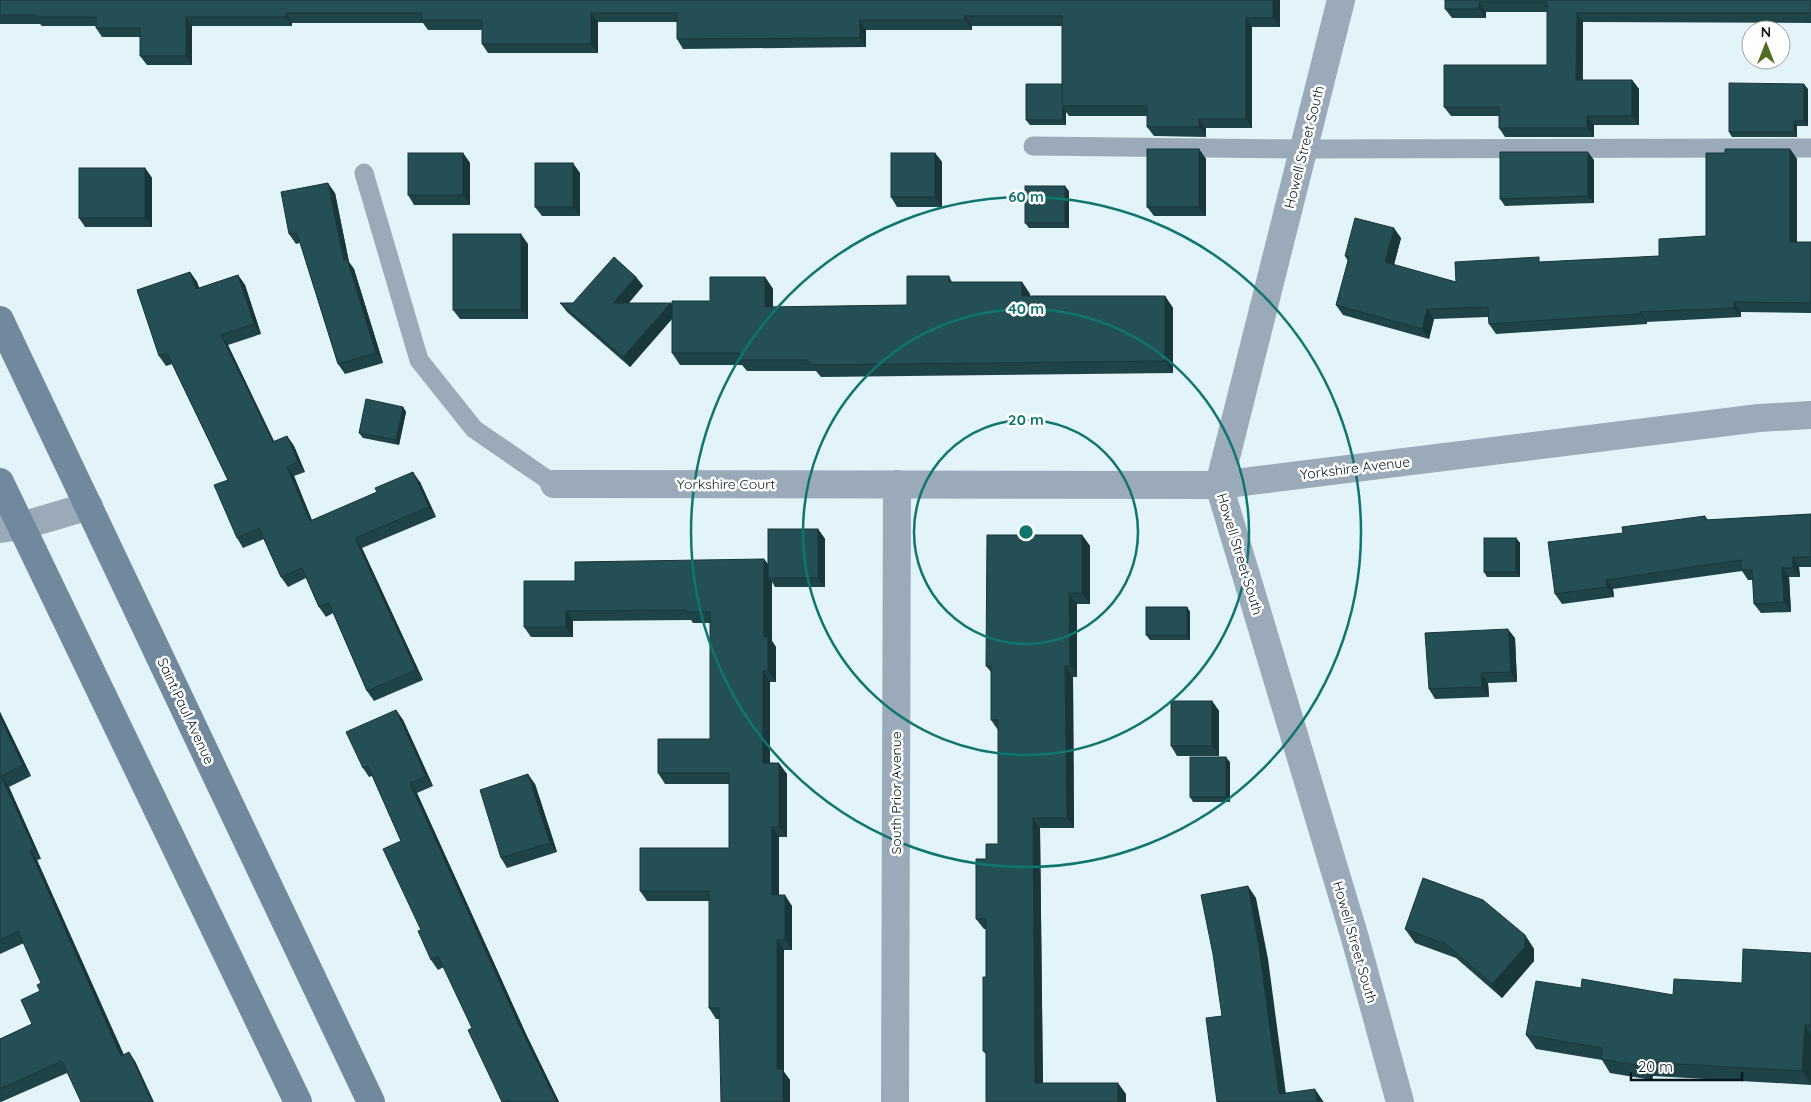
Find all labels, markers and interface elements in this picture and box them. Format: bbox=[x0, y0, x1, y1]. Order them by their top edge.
north arrow bbox=[1741, 20, 1791, 70]
text: N bbox=[1761, 23, 1771, 41]
street label: Howell Street South bbox=[1280, 84, 1328, 210]
text: 60 m bbox=[1008, 187, 1044, 206]
text: 40 m bbox=[1008, 299, 1044, 318]
text: 20 m bbox=[1008, 410, 1044, 429]
street label: Yorkshire Avenue bbox=[1299, 452, 1411, 484]
street label: Yorkshire Court bbox=[677, 475, 776, 493]
street label: Howell Street South bbox=[1213, 491, 1267, 617]
centre of rings bbox=[1017, 523, 1035, 541]
street label: Saint Paul Avenue bbox=[153, 655, 219, 767]
street label: South Prior Avenue bbox=[887, 731, 905, 855]
street label: Howell Street South bbox=[1329, 879, 1381, 1005]
scale bar bbox=[1631, 1050, 1742, 1082]
text: 20 m bbox=[1638, 1057, 1673, 1076]

